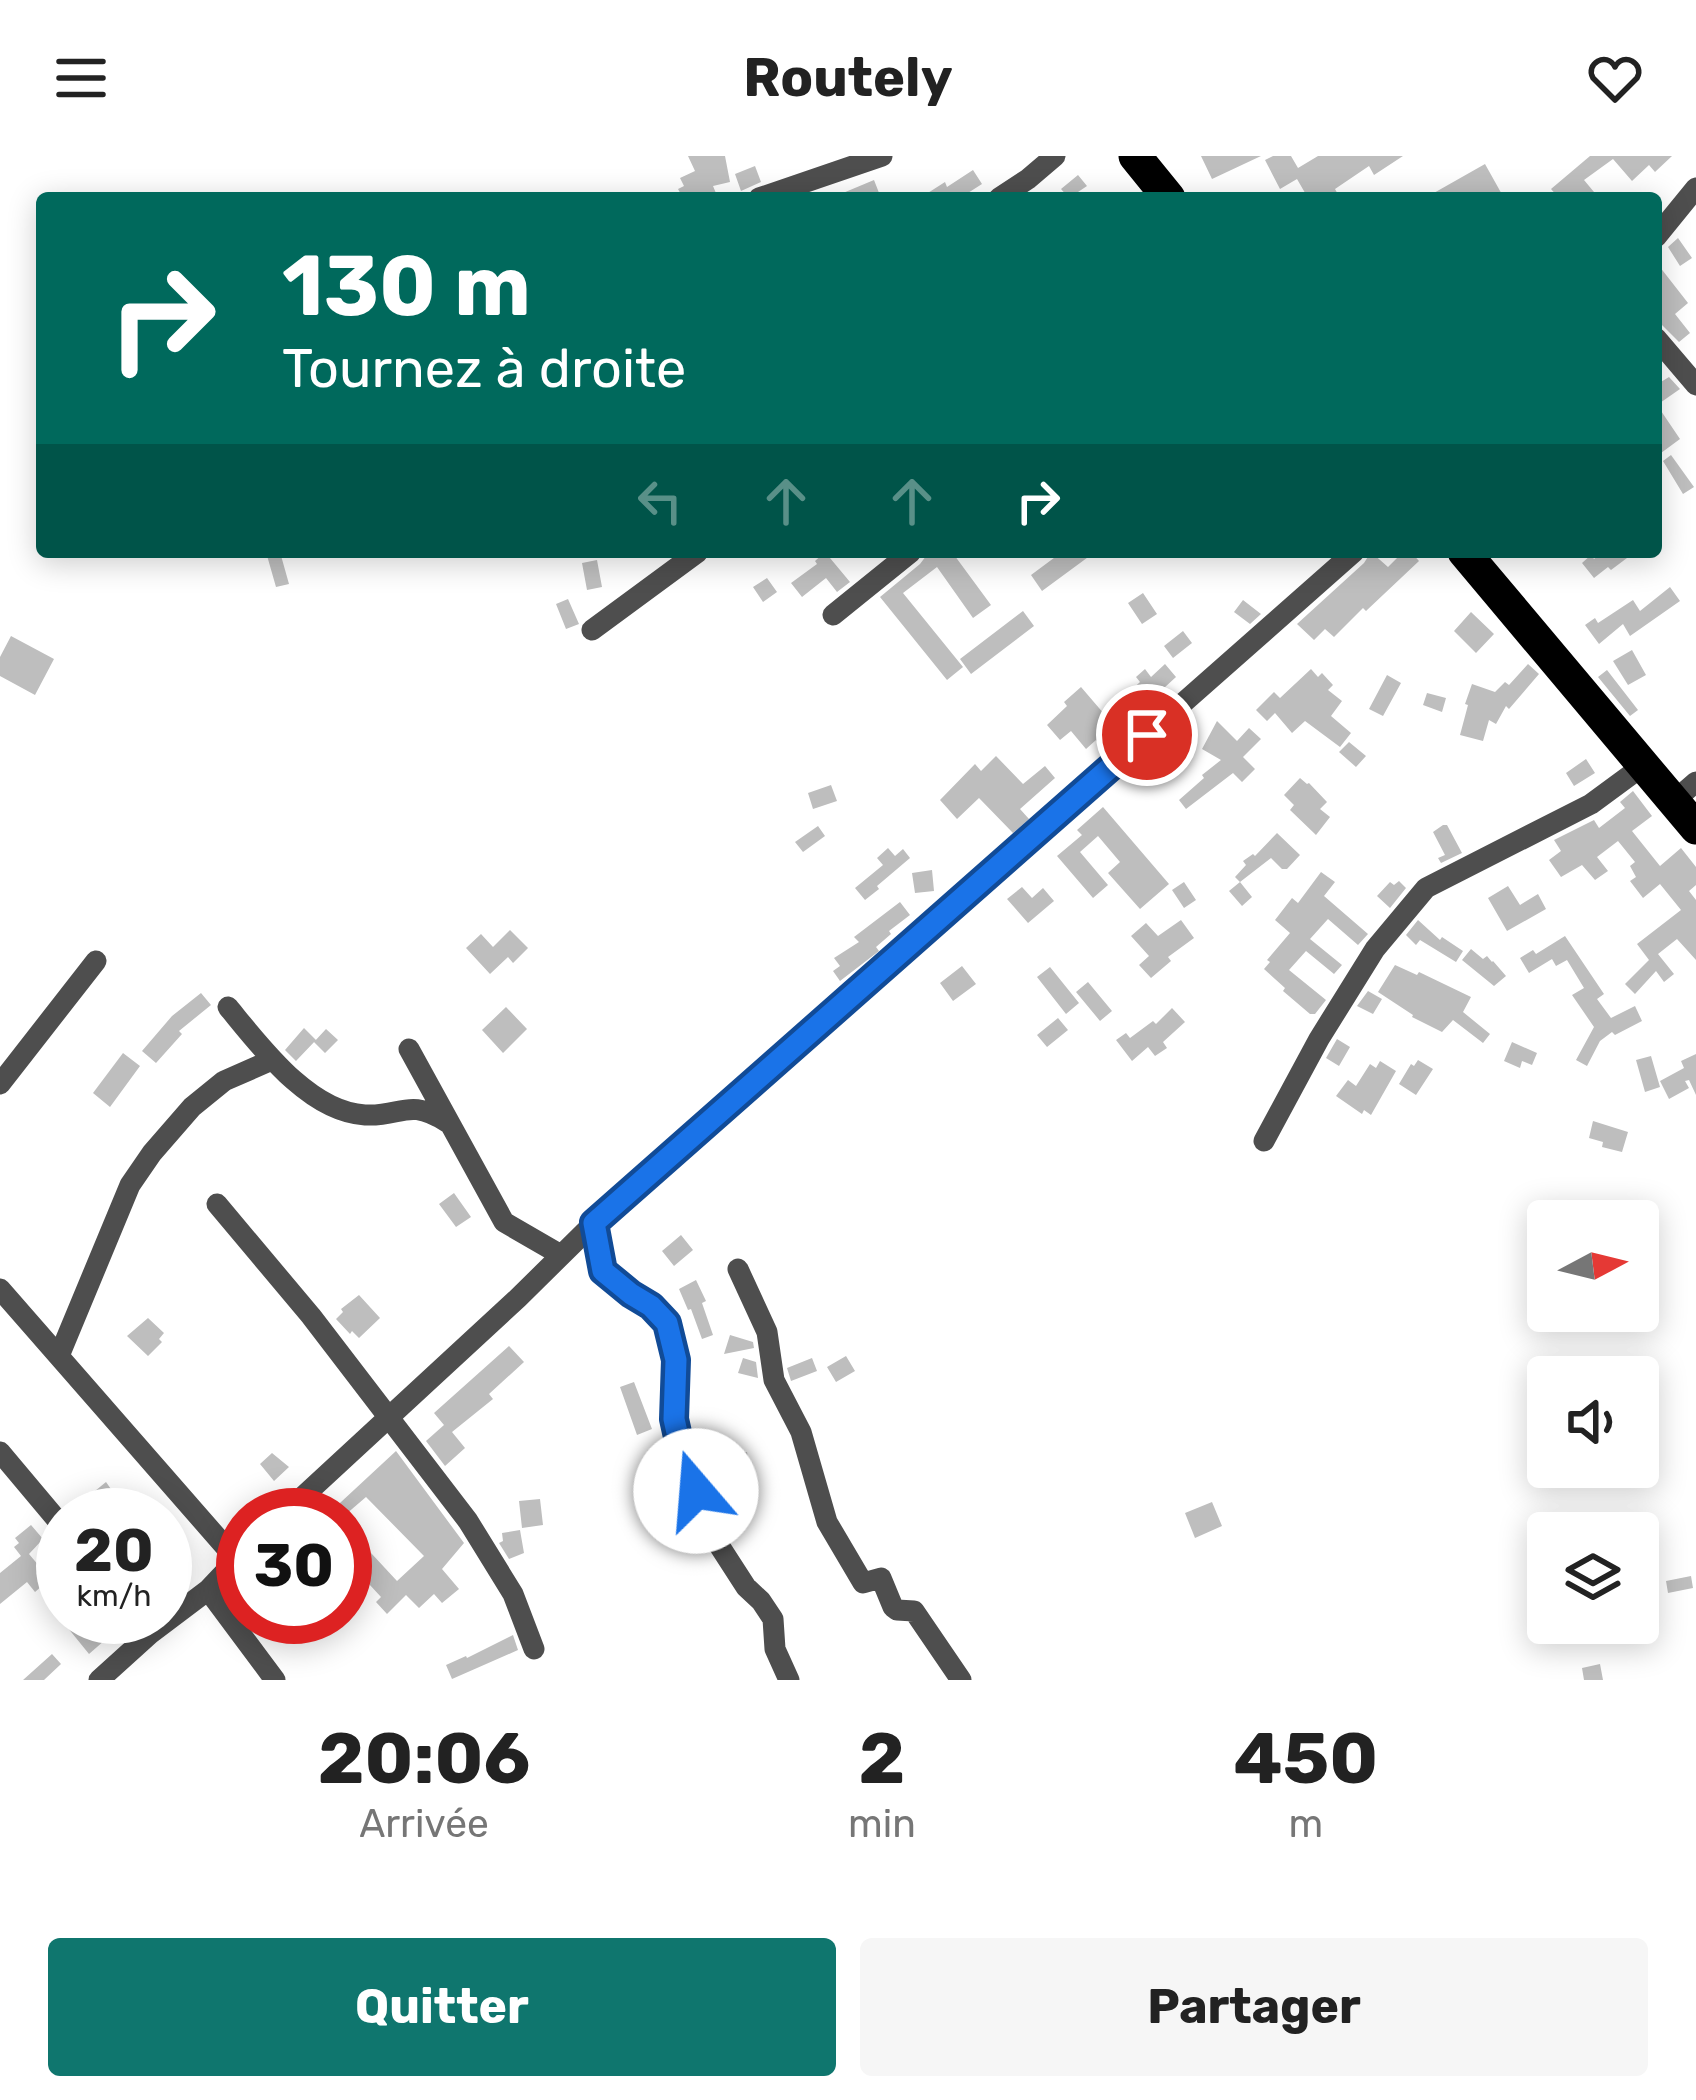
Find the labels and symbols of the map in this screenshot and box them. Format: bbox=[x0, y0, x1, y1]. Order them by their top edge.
pin bbox=[1096, 684, 1198, 786]
north arrow bbox=[1527, 1200, 1659, 1332]
position arrow bbox=[633, 1428, 759, 1554]
speed limit sign: 30 bbox=[216, 1488, 372, 1644]

